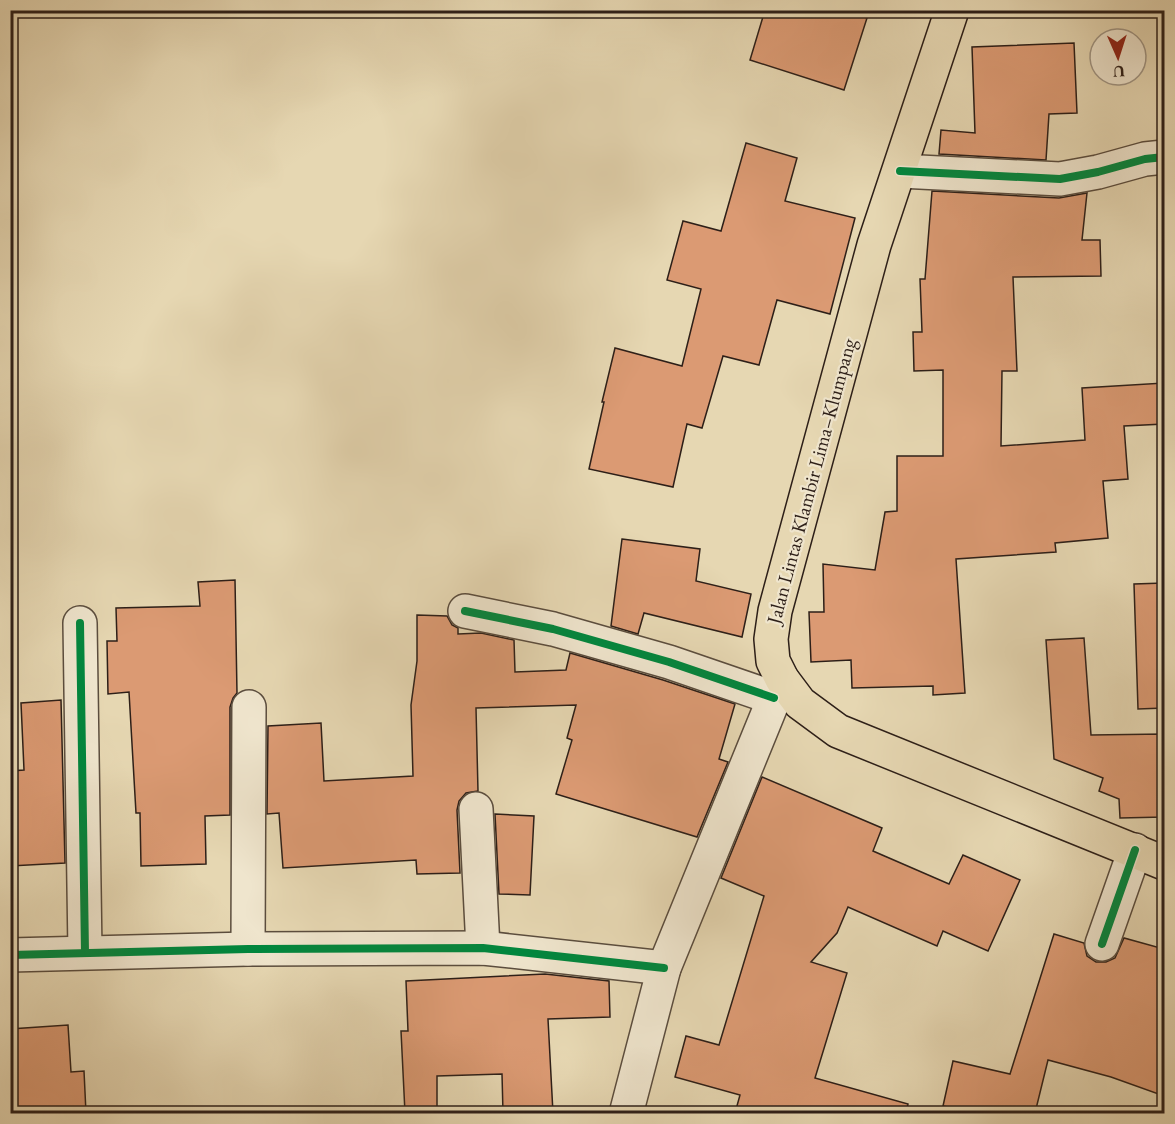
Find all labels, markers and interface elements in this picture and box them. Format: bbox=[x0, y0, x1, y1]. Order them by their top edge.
north arrow bbox=[1088, 27, 1148, 87]
text: U bbox=[1112, 61, 1125, 82]
street label: Jalan Lintas Klambir Lima–Klumpang bbox=[760, 335, 862, 629]

